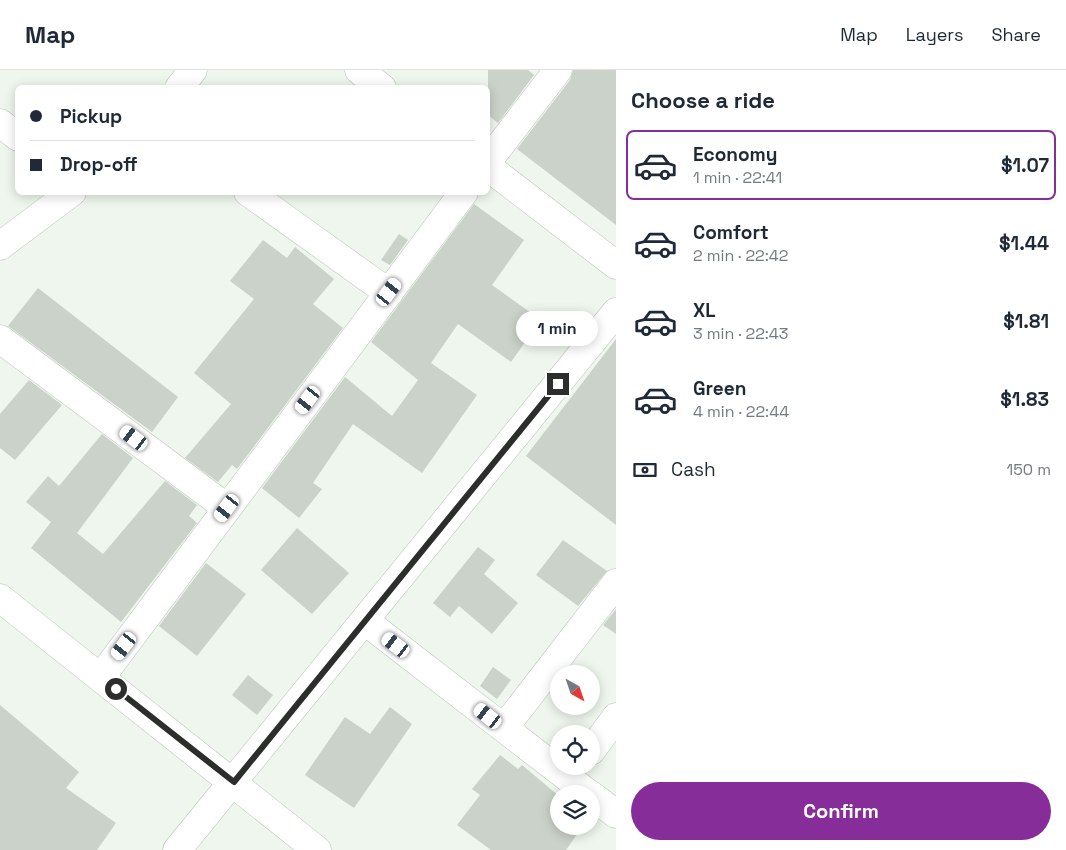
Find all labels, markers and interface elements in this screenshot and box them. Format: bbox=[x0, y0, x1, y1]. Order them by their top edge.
text: Map bbox=[25, 19, 75, 50]
text: Map bbox=[840, 23, 878, 46]
text: Layers bbox=[906, 23, 963, 46]
text: Share bbox=[991, 23, 1041, 46]
text: Choose a ride bbox=[631, 86, 775, 114]
text: Pickup bbox=[60, 104, 122, 129]
text: Economy bbox=[693, 142, 777, 167]
icon: car bbox=[633, 143, 678, 188]
text: Drop-off bbox=[60, 152, 138, 177]
text: $1.07 bbox=[1001, 153, 1049, 178]
text: 1 min · 22:41 bbox=[693, 167, 782, 188]
text: Comfort bbox=[693, 220, 769, 245]
icon: car bbox=[633, 221, 678, 266]
text: $1.44 bbox=[999, 231, 1049, 256]
text: 2 min · 22:42 bbox=[693, 245, 788, 266]
car bbox=[373, 276, 404, 308]
text: XL bbox=[693, 298, 716, 323]
icon: car bbox=[633, 299, 678, 344]
text: $1.81 bbox=[1003, 309, 1049, 334]
callout: 1 min bbox=[517, 312, 599, 346]
text: 1 min bbox=[537, 318, 577, 339]
text: 3 min · 22:43 bbox=[693, 323, 789, 344]
route end bbox=[547, 373, 569, 395]
text: Green bbox=[693, 376, 746, 401]
icon: car bbox=[633, 377, 678, 422]
car bbox=[292, 384, 323, 416]
text: $1.83 bbox=[1000, 387, 1049, 412]
text: 4 min · 22:44 bbox=[693, 401, 789, 422]
car bbox=[117, 423, 150, 453]
icon: cash bbox=[631, 456, 659, 484]
text: Cash bbox=[671, 457, 716, 482]
text: 150 m bbox=[1007, 459, 1051, 480]
car bbox=[211, 492, 242, 524]
car bbox=[108, 630, 139, 662]
car bbox=[379, 630, 412, 660]
north arrow bbox=[550, 665, 600, 715]
map controls bbox=[550, 665, 600, 835]
route start bbox=[105, 678, 127, 700]
car bbox=[471, 701, 504, 731]
button: locate bbox=[550, 725, 600, 775]
button: Confirm bbox=[631, 782, 1051, 840]
button: layers bbox=[550, 785, 600, 835]

